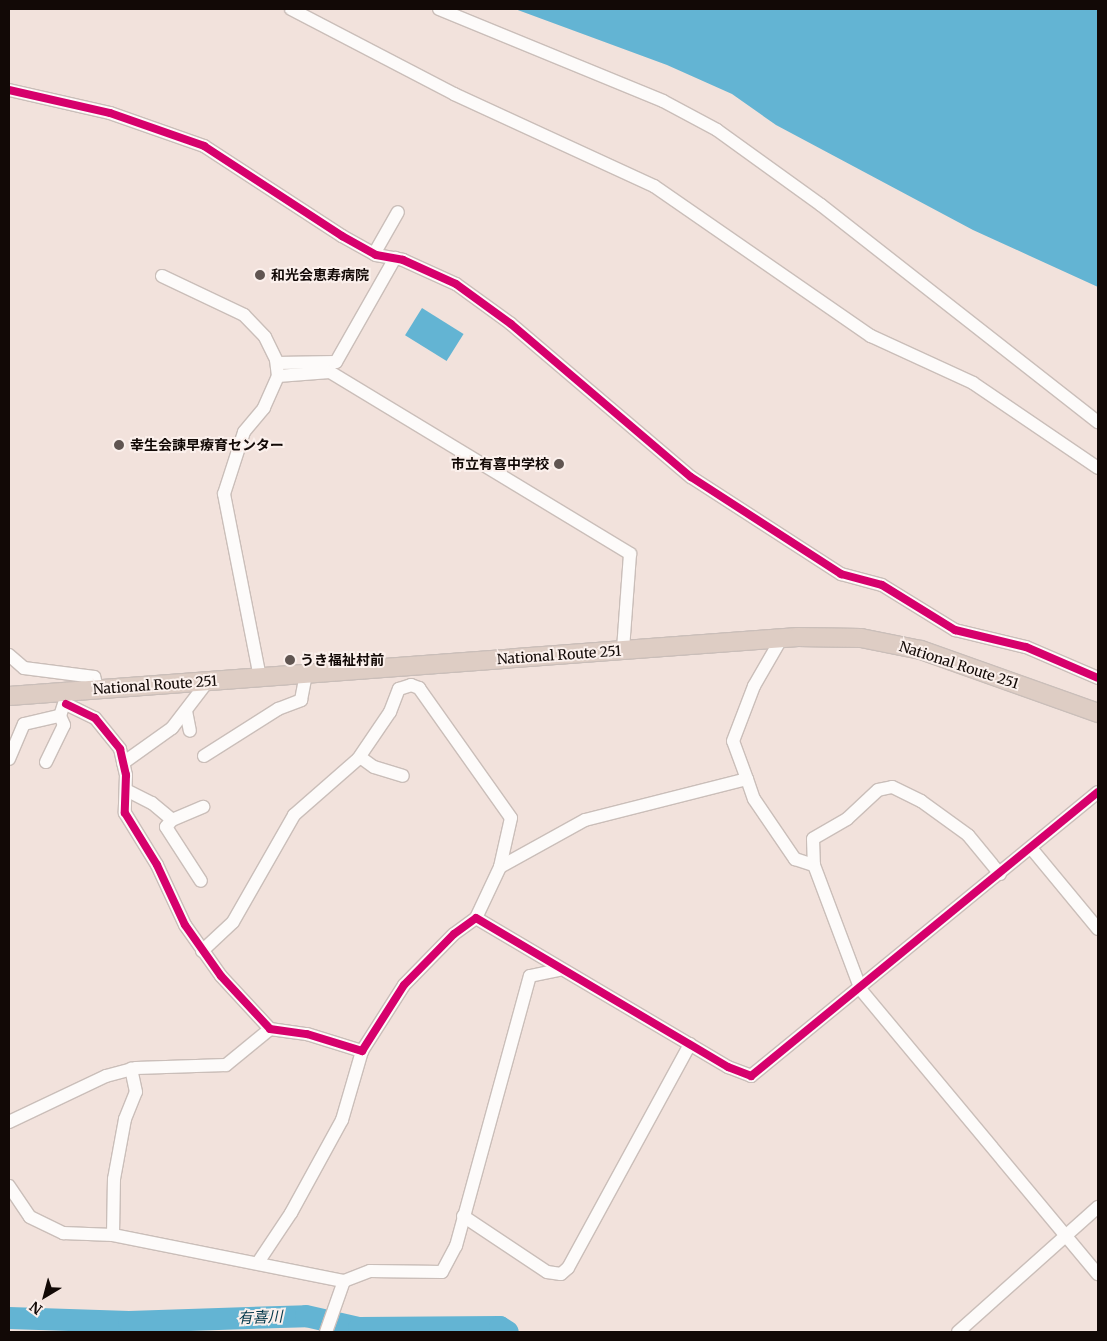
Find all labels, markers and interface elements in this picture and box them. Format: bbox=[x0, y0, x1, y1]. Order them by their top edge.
place label: 和光会恵寿病院 bbox=[271, 267, 369, 283]
marker: 和光会恵寿病院 bbox=[253, 268, 267, 282]
place label: 幸生会諫早療育センター bbox=[130, 437, 284, 453]
marker: 幸生会諫早療育センター bbox=[112, 438, 126, 452]
place label: 市立有喜中学校 bbox=[451, 456, 549, 472]
marker: 市立有喜中学校 bbox=[553, 458, 565, 470]
street label: National Route 251 bbox=[897, 638, 1021, 692]
street label: National Route 251 bbox=[496, 642, 622, 668]
place label: うき福祉村前 bbox=[300, 652, 384, 668]
marker: うき福祉村前 bbox=[284, 654, 296, 666]
street label: National Route 251 bbox=[92, 672, 218, 698]
north arrow bbox=[20, 1271, 70, 1321]
text: N bbox=[26, 1297, 46, 1318]
water label: 有喜川 bbox=[237, 1307, 283, 1327]

